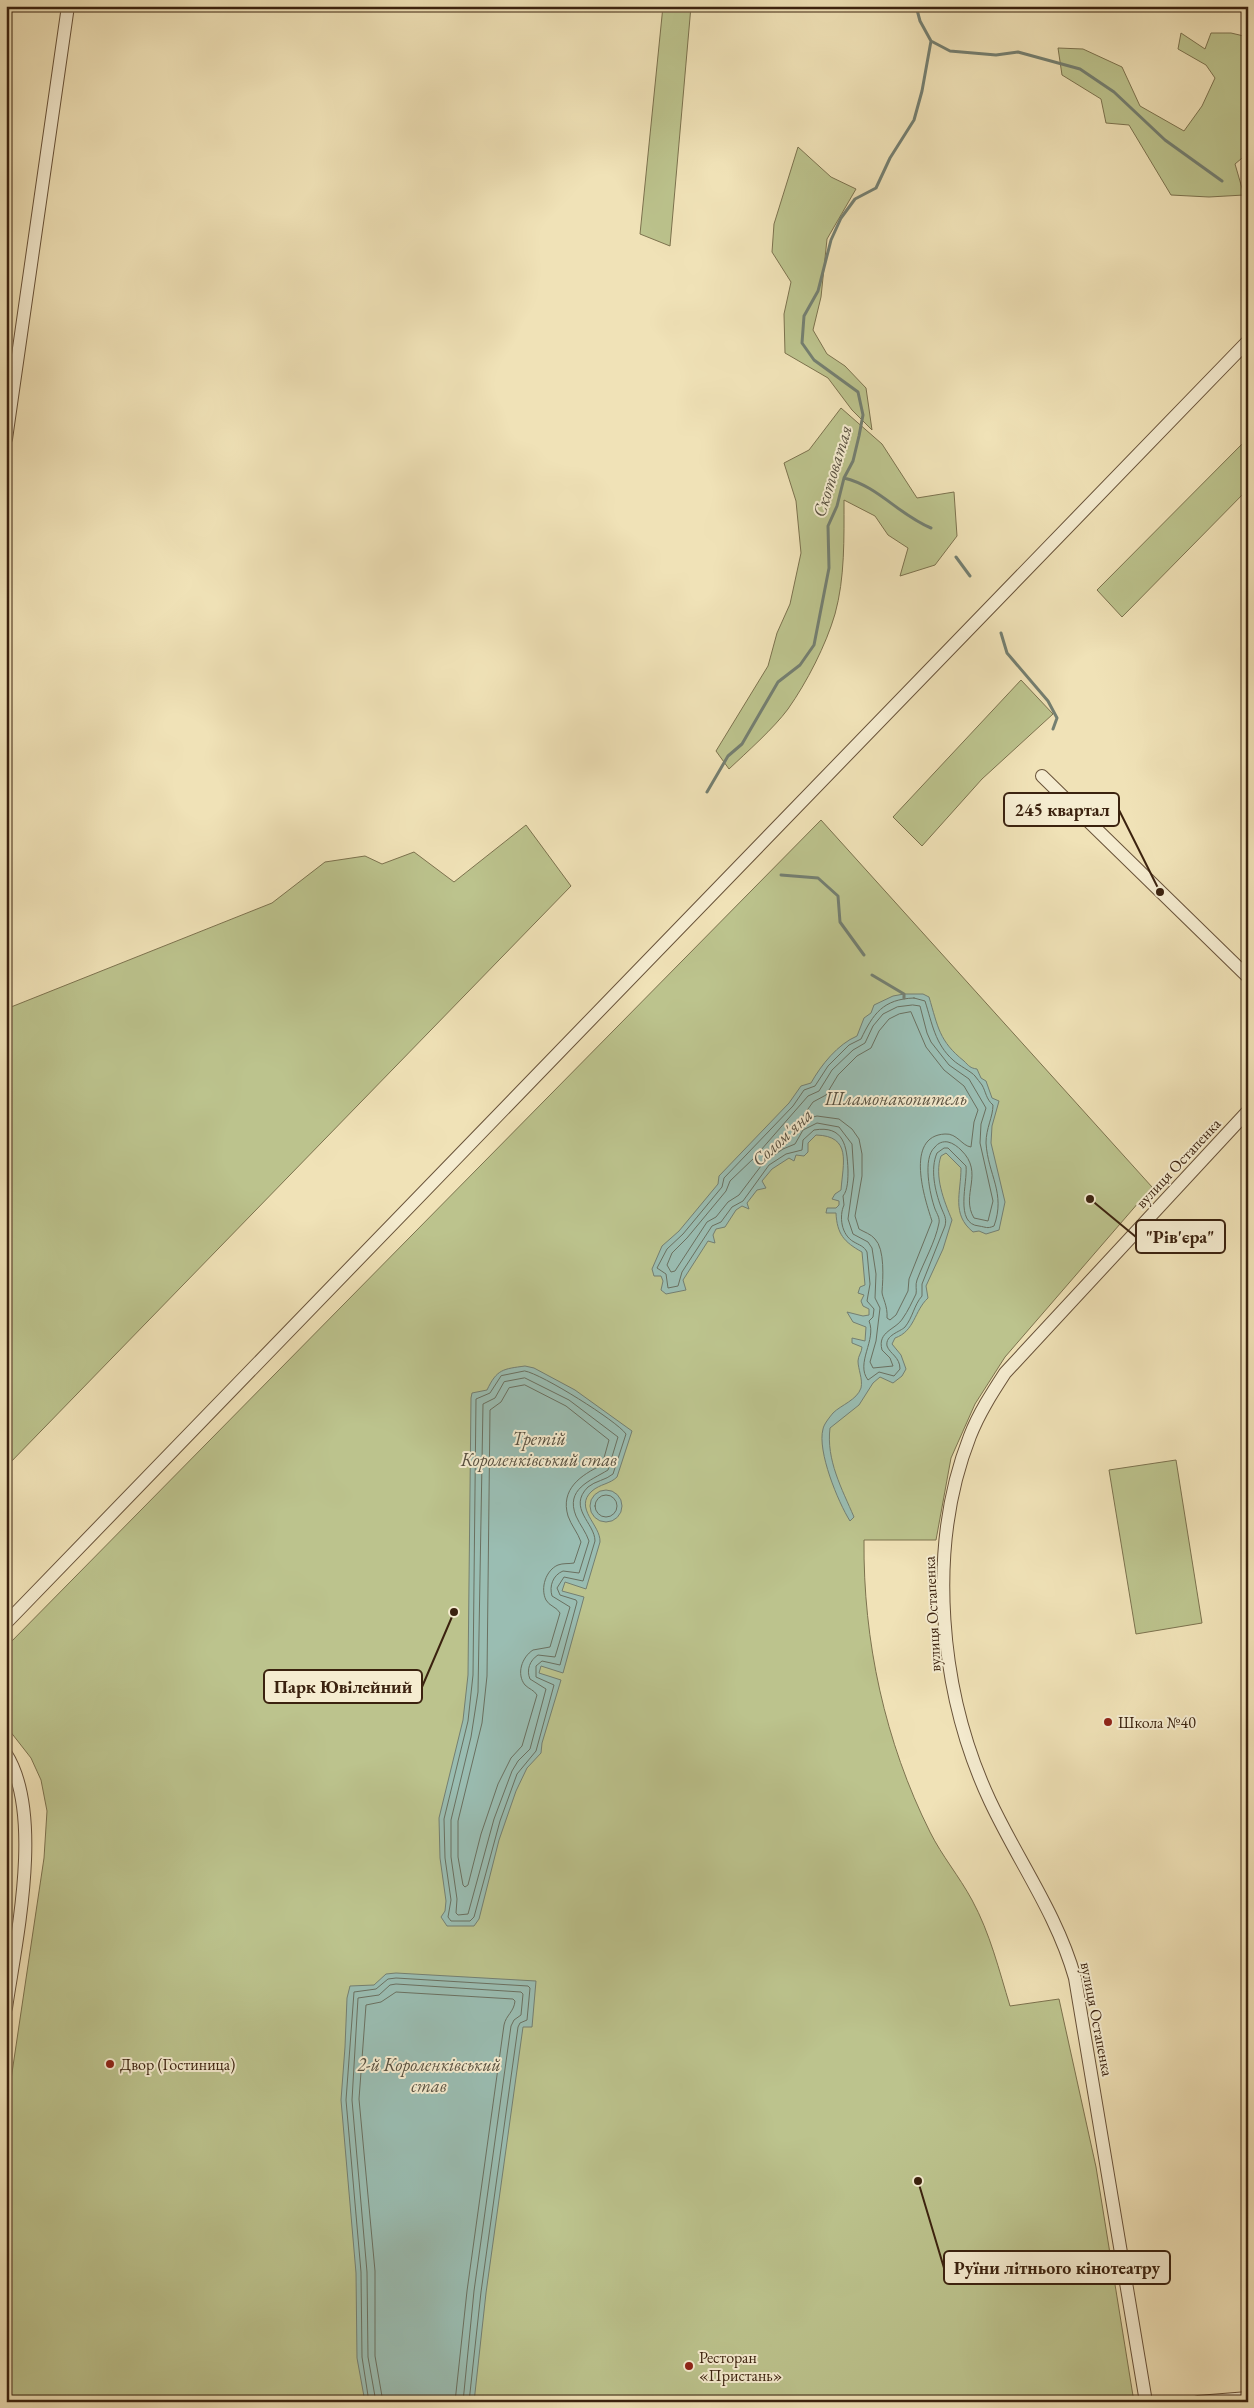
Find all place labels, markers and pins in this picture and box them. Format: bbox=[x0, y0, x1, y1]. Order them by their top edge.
callout: 245 квартал bbox=[1004, 793, 1119, 826]
callout: "Рів'єра" bbox=[1136, 1220, 1225, 1253]
callout: Парк Ювілейний bbox=[264, 1670, 422, 1703]
place label: Школа №40 bbox=[1118, 1712, 1196, 1733]
marker: Школа №40 bbox=[1102, 1716, 1114, 1728]
place label: Двор (Гостиница) bbox=[120, 2054, 235, 2075]
marker: Двор (Гостиница) bbox=[104, 2058, 116, 2070]
callout: Руїни літнього кінотеатру bbox=[944, 2251, 1170, 2284]
place label: Ресторан «Пристань» bbox=[699, 2347, 782, 2386]
marker: Ресторан «Пристань» bbox=[683, 2360, 695, 2372]

